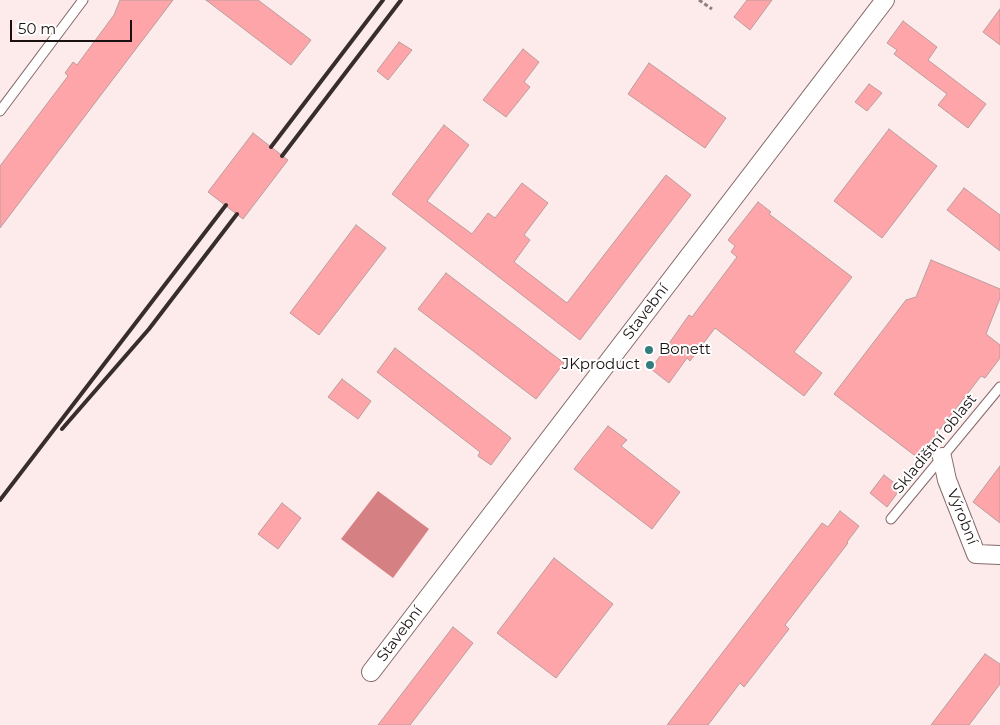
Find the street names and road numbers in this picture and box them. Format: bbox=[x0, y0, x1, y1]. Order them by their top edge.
street label: Stavební bbox=[619, 281, 673, 343]
street label: Skladištní oblast bbox=[889, 391, 981, 497]
street label: Výrobní bbox=[943, 487, 981, 547]
street label: Stavební bbox=[373, 603, 427, 665]

